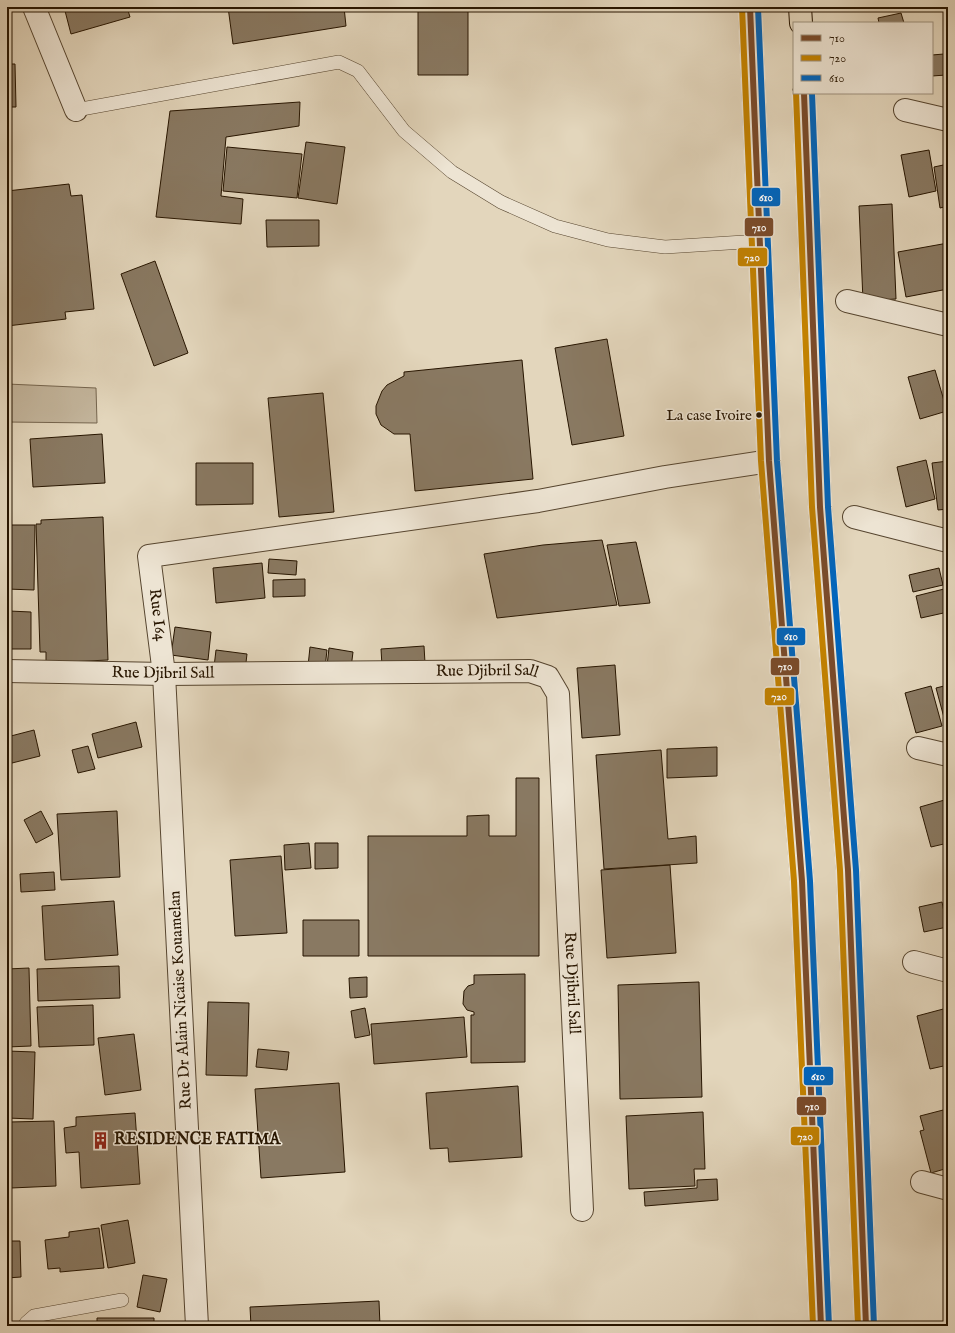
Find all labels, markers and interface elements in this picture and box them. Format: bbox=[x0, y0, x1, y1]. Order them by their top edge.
legend bbox=[793, 22, 933, 94]
text: 710 bbox=[829, 31, 845, 46]
text: 720 bbox=[829, 51, 846, 66]
text: 610 bbox=[829, 71, 844, 86]
line badge: 610 bbox=[751, 187, 781, 207]
text: 610 bbox=[759, 191, 774, 205]
line badge: 710 bbox=[744, 217, 774, 237]
text: 710 bbox=[752, 221, 767, 235]
line badge: 720 bbox=[737, 247, 768, 267]
text: 720 bbox=[744, 251, 760, 265]
place label: La case Ivoire bbox=[666, 406, 752, 425]
marker: La case Ivoire bbox=[754, 410, 764, 420]
street label: Rue I64 bbox=[144, 588, 170, 643]
line badge: 610 bbox=[776, 627, 806, 646]
text: 610 bbox=[784, 630, 799, 644]
line badge: 710 bbox=[770, 657, 800, 676]
text: 710 bbox=[778, 660, 793, 674]
street label: Rue Djibril Sall bbox=[436, 661, 542, 683]
street label: Rue Djibril Sall bbox=[112, 663, 215, 684]
line badge: 720 bbox=[764, 687, 795, 706]
text: 720 bbox=[771, 690, 787, 704]
street label: Rue Dr Alain Nicaise Kouamelan bbox=[165, 890, 197, 1110]
street label: Rue Djibril Sall bbox=[559, 931, 584, 1035]
line badge: 610 bbox=[803, 1066, 834, 1086]
text: 610 bbox=[811, 1070, 826, 1084]
line badge: 710 bbox=[796, 1096, 827, 1116]
text: 710 bbox=[805, 1100, 820, 1114]
line badge: 720 bbox=[790, 1126, 820, 1146]
building icon: RESIDENCE FATIMA bbox=[91, 1130, 111, 1150]
place label: RESIDENCE FATIMA bbox=[114, 1130, 281, 1150]
text: 720 bbox=[797, 1130, 813, 1144]

